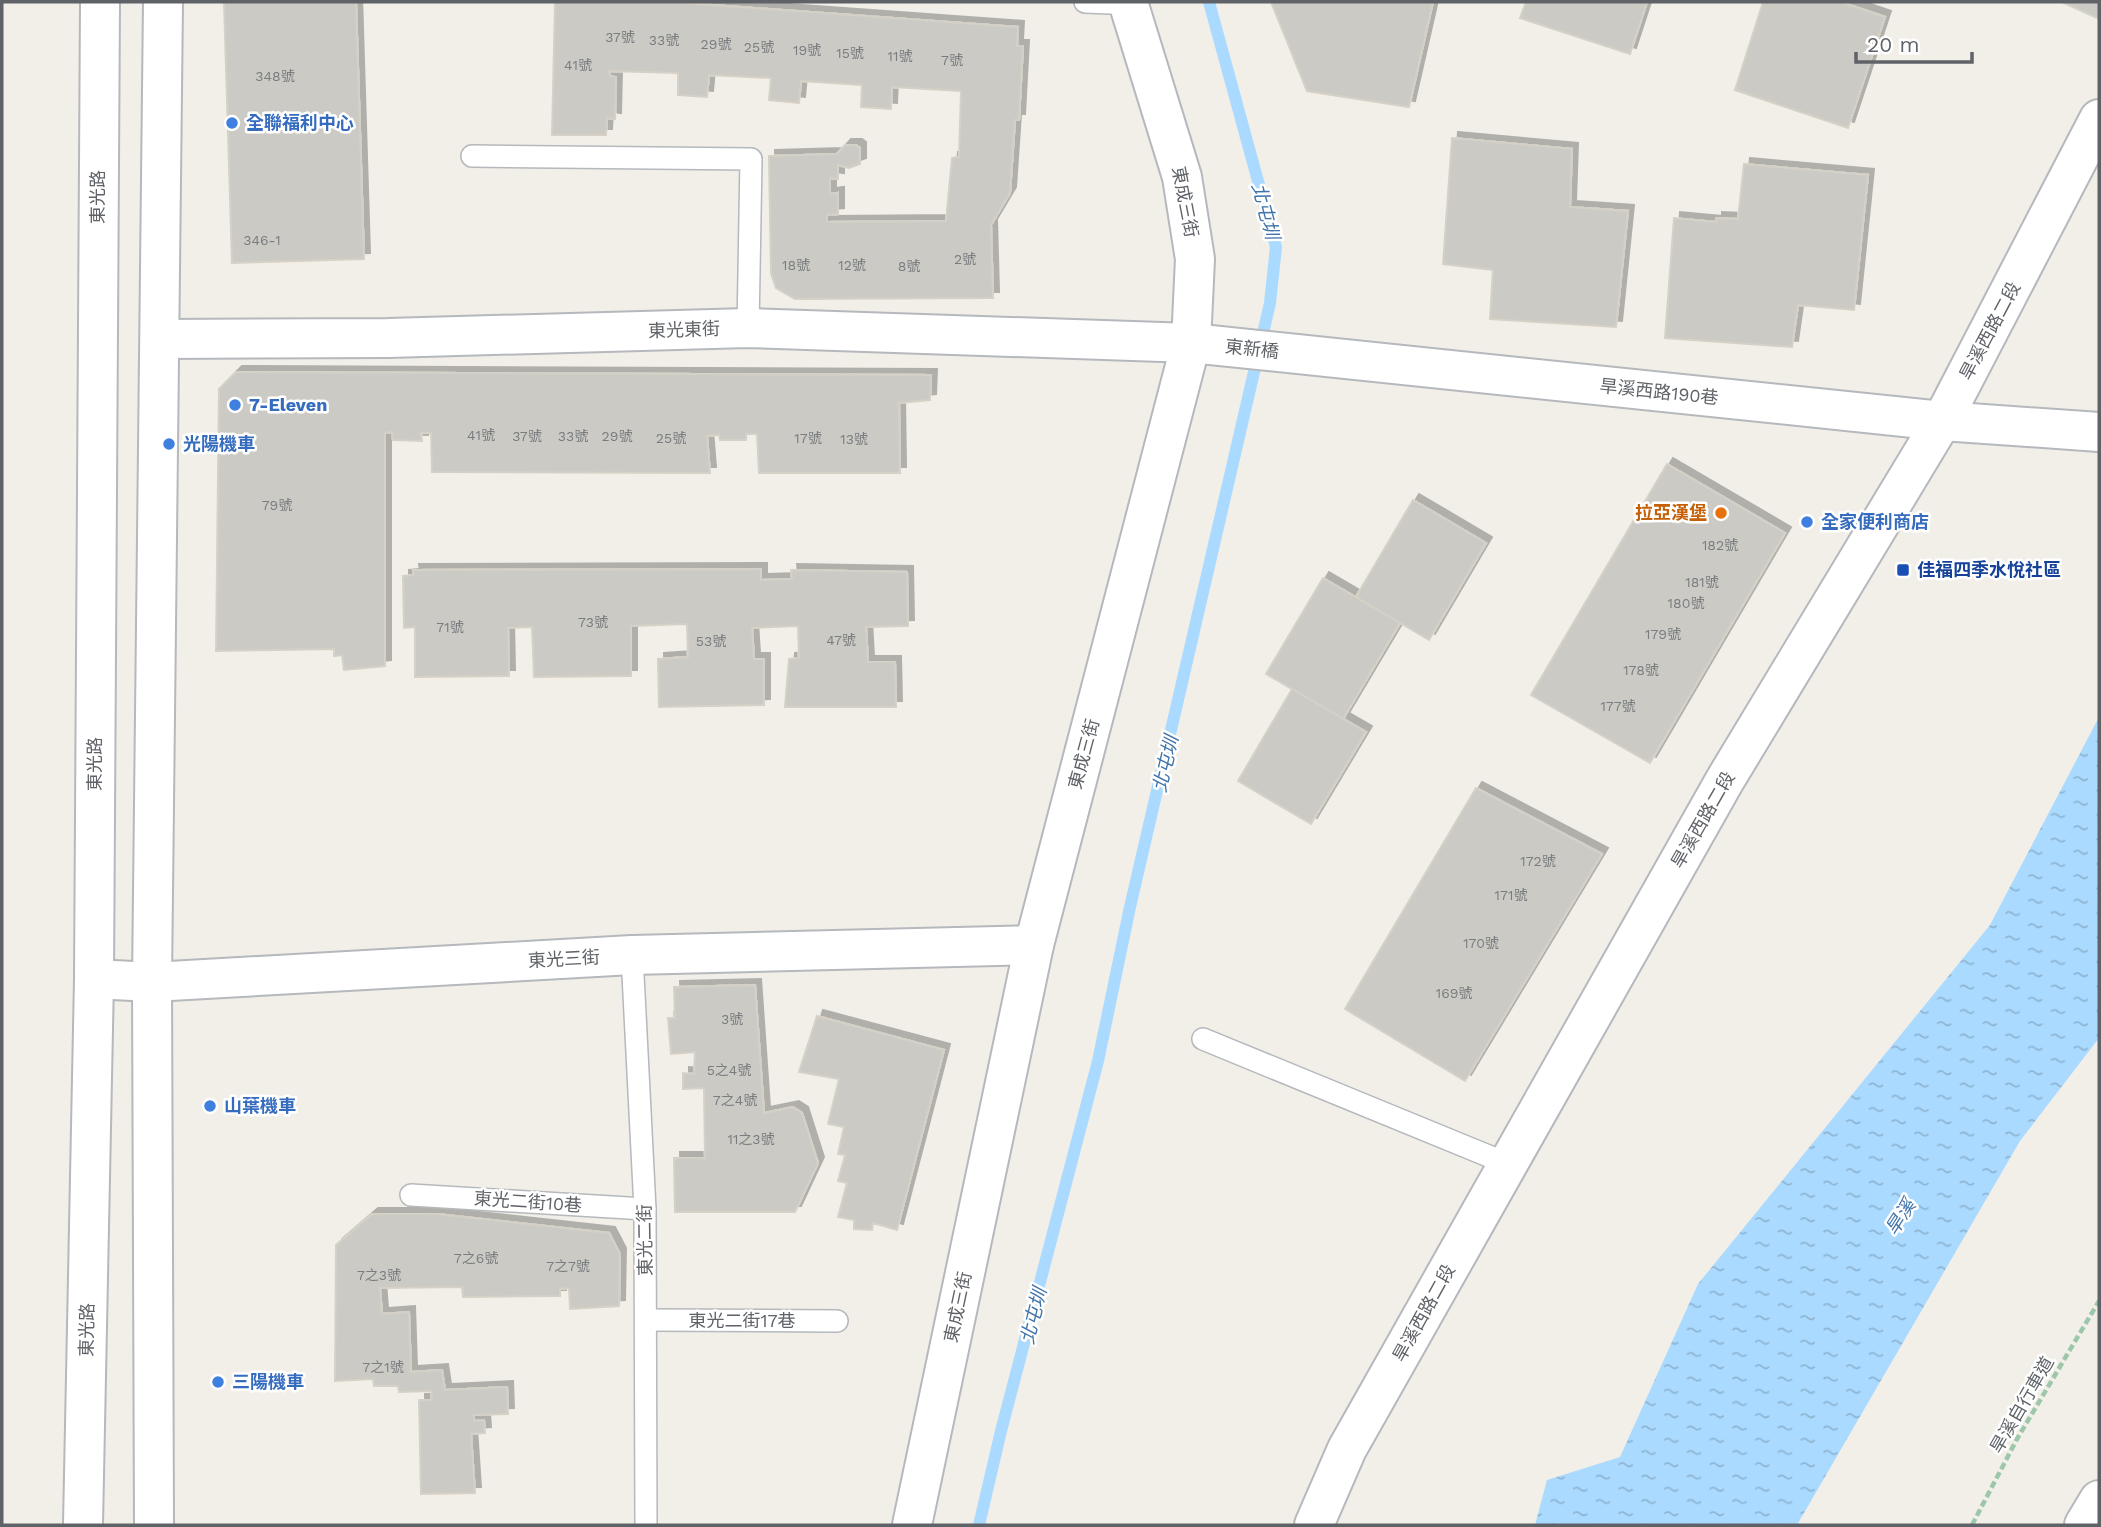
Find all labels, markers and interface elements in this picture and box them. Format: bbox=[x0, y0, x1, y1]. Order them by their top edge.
scale bar bbox=[1856, 21, 1972, 65]
house number: 37號 bbox=[605, 29, 635, 45]
house number: 33號 bbox=[649, 32, 679, 48]
text: 20 m bbox=[1867, 32, 1919, 57]
house number: 29號 bbox=[701, 36, 731, 52]
house number: 25號 bbox=[744, 39, 774, 55]
house number: 19號 bbox=[793, 42, 821, 58]
house number: 15號 bbox=[836, 45, 864, 61]
house number: 11號 bbox=[888, 48, 912, 64]
house number: 7號 bbox=[941, 52, 963, 68]
house number: 41號 bbox=[564, 57, 592, 73]
house number: 348號 bbox=[255, 68, 295, 84]
place label: 全聯福利中心 bbox=[246, 112, 354, 133]
marker: 全聯福利中心 bbox=[224, 115, 240, 131]
street label: 東成三街 bbox=[1168, 165, 1203, 239]
street label: 東光路 bbox=[87, 170, 108, 224]
water label: 北屯圳 bbox=[1247, 181, 1285, 245]
house number: 346-1 bbox=[243, 232, 281, 248]
house number: 2號 bbox=[954, 251, 976, 267]
house number: 18號 bbox=[782, 257, 810, 273]
house number: 12號 bbox=[838, 257, 866, 273]
house number: 8號 bbox=[898, 258, 920, 274]
street label: 旱溪西路二段 bbox=[1955, 278, 2024, 383]
street label: 東光東街 bbox=[648, 318, 720, 341]
street label: 東新橋 bbox=[1224, 335, 1280, 362]
street label: 旱溪西路190巷 bbox=[1599, 375, 1719, 408]
place label: 7-Eleven bbox=[249, 394, 327, 415]
marker: 7-Eleven bbox=[227, 397, 243, 413]
house number: 41號 bbox=[467, 427, 495, 443]
house number: 37號 bbox=[512, 428, 542, 444]
house number: 33號 bbox=[558, 428, 588, 444]
house number: 29號 bbox=[602, 428, 632, 444]
house number: 25號 bbox=[656, 430, 686, 446]
house number: 17號 bbox=[794, 430, 822, 446]
house number: 13號 bbox=[840, 431, 868, 447]
place label: 光陽機車 bbox=[183, 433, 255, 454]
marker: 光陽機車 bbox=[161, 436, 177, 452]
house number: 79號 bbox=[262, 497, 292, 513]
place label: 拉亞漢堡 bbox=[1635, 502, 1707, 523]
marker: 拉亞漢堡 bbox=[1713, 505, 1729, 521]
place label: 全家便利商店 bbox=[1821, 511, 1929, 532]
marker: 全家便利商店 bbox=[1799, 514, 1815, 530]
house number: 182號 bbox=[1702, 537, 1738, 553]
place label: 佳福四季水悅社區 bbox=[1917, 559, 2061, 580]
marker: 佳福四季水悅社區 bbox=[1895, 562, 1911, 578]
house number: 181號 bbox=[1685, 574, 1719, 590]
house number: 180號 bbox=[1668, 595, 1704, 611]
house number: 73號 bbox=[578, 614, 608, 630]
house number: 71號 bbox=[436, 619, 464, 635]
house number: 179號 bbox=[1645, 626, 1681, 642]
house number: 47號 bbox=[826, 632, 856, 648]
house number: 53號 bbox=[696, 633, 726, 649]
house number: 178號 bbox=[1623, 662, 1659, 678]
house number: 177號 bbox=[1600, 698, 1636, 714]
street label: 東成三街 bbox=[1064, 716, 1103, 791]
water label: 北屯圳 bbox=[1148, 731, 1184, 794]
street label: 東光路 bbox=[84, 737, 105, 791]
street label: 旱溪西路二段 bbox=[1666, 768, 1739, 872]
house number: 172號 bbox=[1520, 853, 1556, 869]
house number: 171號 bbox=[1495, 887, 1527, 903]
house number: 170號 bbox=[1463, 935, 1499, 951]
street label: 東光三街 bbox=[527, 946, 600, 971]
house number: 169號 bbox=[1436, 985, 1472, 1001]
house number: 3號 bbox=[721, 1011, 743, 1027]
house number: 5之4號 bbox=[707, 1062, 751, 1078]
house number: 7之4號 bbox=[713, 1092, 757, 1108]
place label: 山葉機車 bbox=[224, 1095, 296, 1116]
marker: 山葉機車 bbox=[202, 1098, 218, 1114]
house number: 11之3號 bbox=[727, 1131, 775, 1147]
street label: 東光二街10巷 bbox=[473, 1187, 583, 1216]
water label: 旱溪 bbox=[1880, 1193, 1922, 1239]
street label: 東光二街 bbox=[633, 1204, 656, 1276]
house number: 7之6號 bbox=[454, 1250, 498, 1266]
house number: 7之7號 bbox=[546, 1258, 590, 1274]
street label: 旱溪西路二段 bbox=[1388, 1260, 1459, 1365]
house number: 7之3號 bbox=[357, 1267, 401, 1283]
street label: 東成三街 bbox=[940, 1269, 975, 1344]
water label: 北屯圳 bbox=[1015, 1283, 1052, 1347]
street label: 東光路 bbox=[76, 1303, 97, 1357]
street label: 東光二街17巷 bbox=[688, 1310, 796, 1331]
street label: 旱溪自行車道 bbox=[1985, 1353, 2058, 1457]
house number: 7之1號 bbox=[362, 1359, 404, 1375]
place label: 三陽機車 bbox=[232, 1371, 304, 1392]
marker: 三陽機車 bbox=[210, 1374, 226, 1390]

